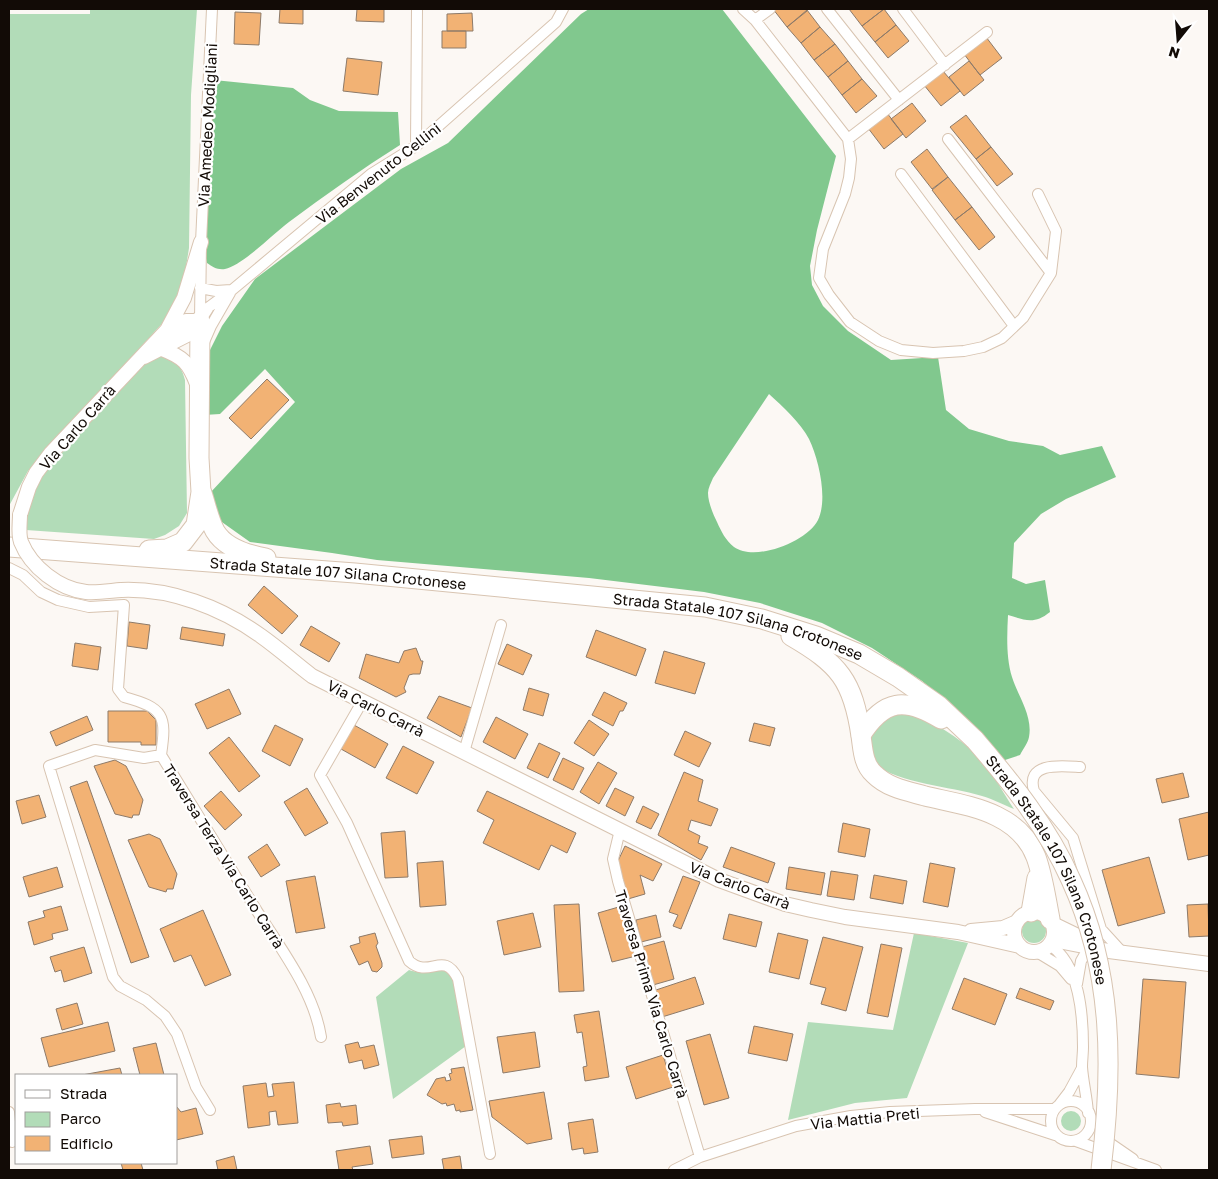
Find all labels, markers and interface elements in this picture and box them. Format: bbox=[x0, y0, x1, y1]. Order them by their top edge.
north arrow bbox=[1153, 15, 1203, 65]
street label: Via Amedeo Modigliani bbox=[194, 43, 220, 207]
text: N bbox=[1166, 43, 1182, 63]
street label: Via Benvenuto Cellini bbox=[312, 119, 444, 227]
street label: Via Carlo Carrà bbox=[35, 381, 119, 473]
street label: Strada Statale 107 Silana Crotonese bbox=[209, 553, 467, 593]
street label: Strada Statale 107 Silana Crotonese bbox=[612, 589, 866, 664]
street label: Via Carlo Carrà bbox=[324, 676, 428, 740]
street label: Strada Statale 107 Silana Crotonese bbox=[982, 751, 1111, 986]
street label: Traversa Terza Via Carlo Carrà bbox=[160, 760, 288, 952]
street label: Via Carlo Carrà bbox=[687, 857, 793, 913]
street label: Traversa Prima Via Carlo Carrà bbox=[612, 888, 692, 1100]
legend bbox=[15, 1074, 178, 1164]
text: Strada bbox=[60, 1084, 107, 1102]
street label: Via Mattia Preti bbox=[809, 1103, 921, 1133]
text: Parco bbox=[60, 1109, 101, 1127]
text: Edificio bbox=[60, 1134, 113, 1152]

